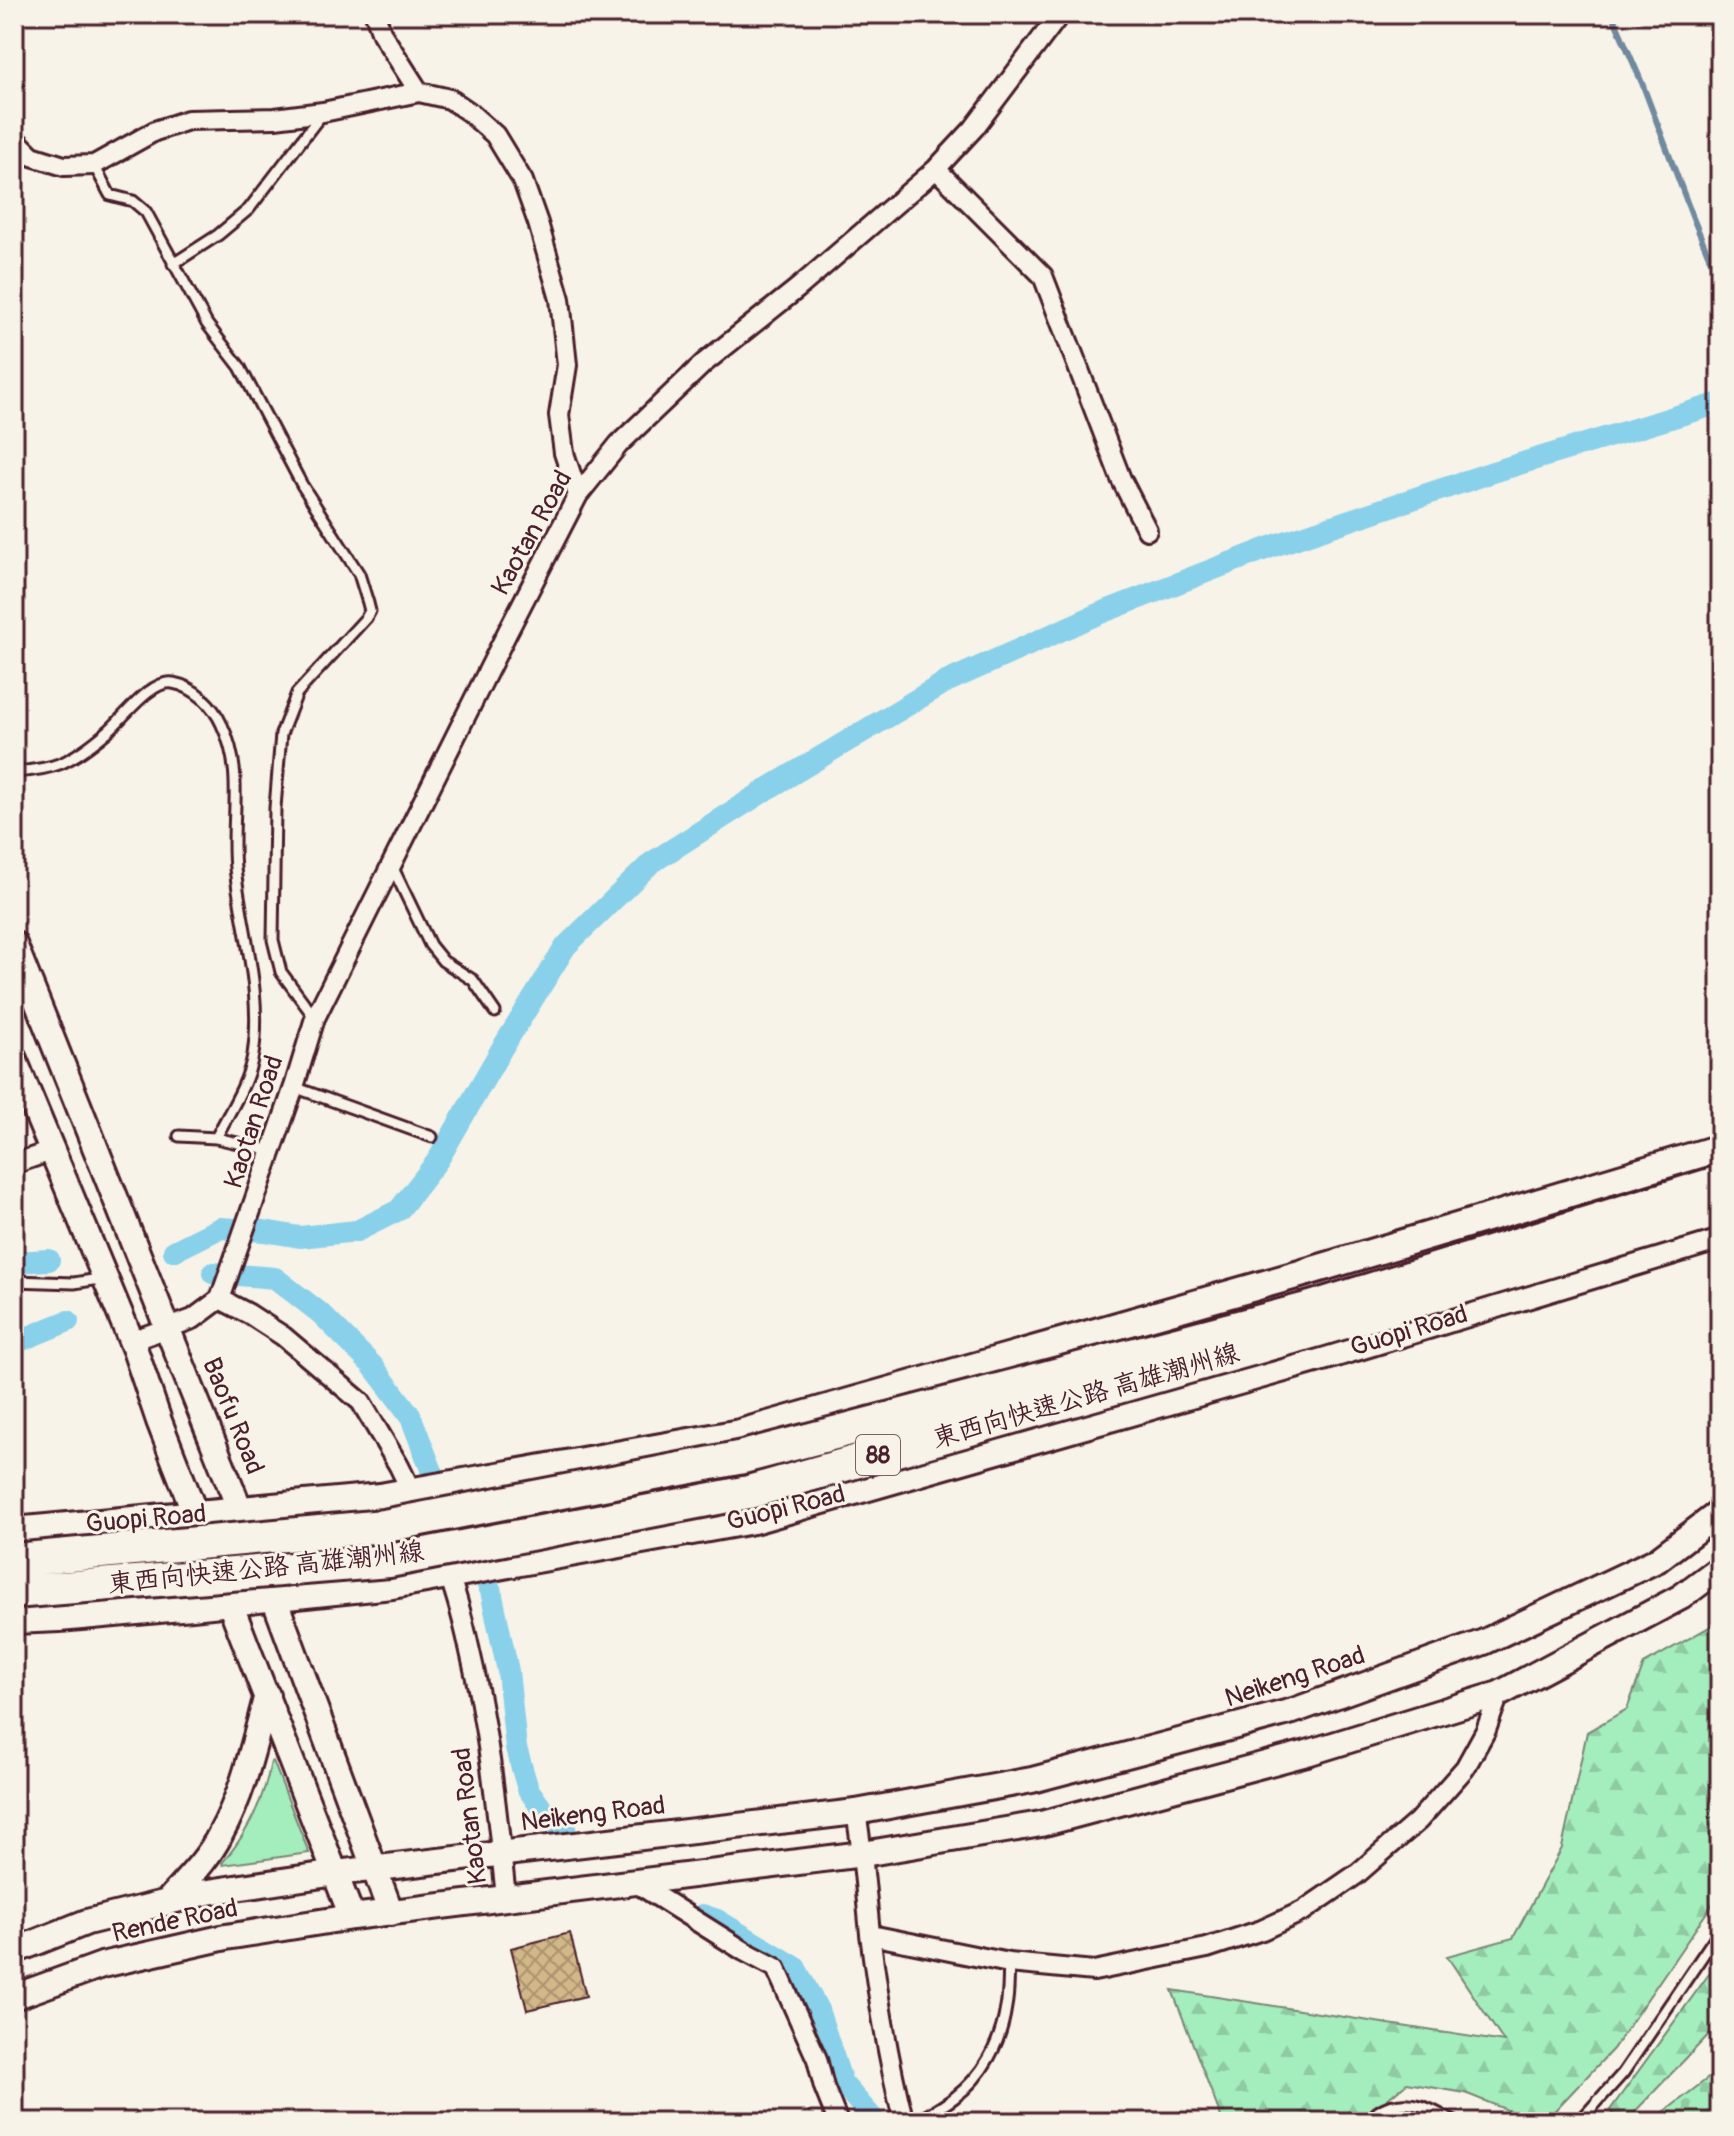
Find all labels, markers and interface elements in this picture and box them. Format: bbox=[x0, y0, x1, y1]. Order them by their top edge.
street label: Kaotan Road bbox=[485, 465, 579, 601]
street label: Kaotan Road bbox=[218, 1052, 290, 1192]
street label: Guopi Road bbox=[1346, 1298, 1472, 1364]
street label: 東西向快速公路 高雄潮州線 bbox=[929, 1337, 1243, 1455]
street label: Baofu Road bbox=[195, 1353, 271, 1479]
road number: 88 bbox=[856, 1435, 900, 1475]
street label: Guopi Road bbox=[723, 1478, 849, 1538]
street label: Guopi Road bbox=[84, 1498, 208, 1540]
street label: 東西向快速公路 高雄潮州線 bbox=[106, 1535, 426, 1601]
street label: Neikeng Road bbox=[1221, 1639, 1369, 1715]
street label: Kaotan Road bbox=[446, 1746, 494, 1886]
street label: Neikeng Road bbox=[519, 1789, 667, 1839]
street label: Rende Road bbox=[109, 1892, 241, 1950]

